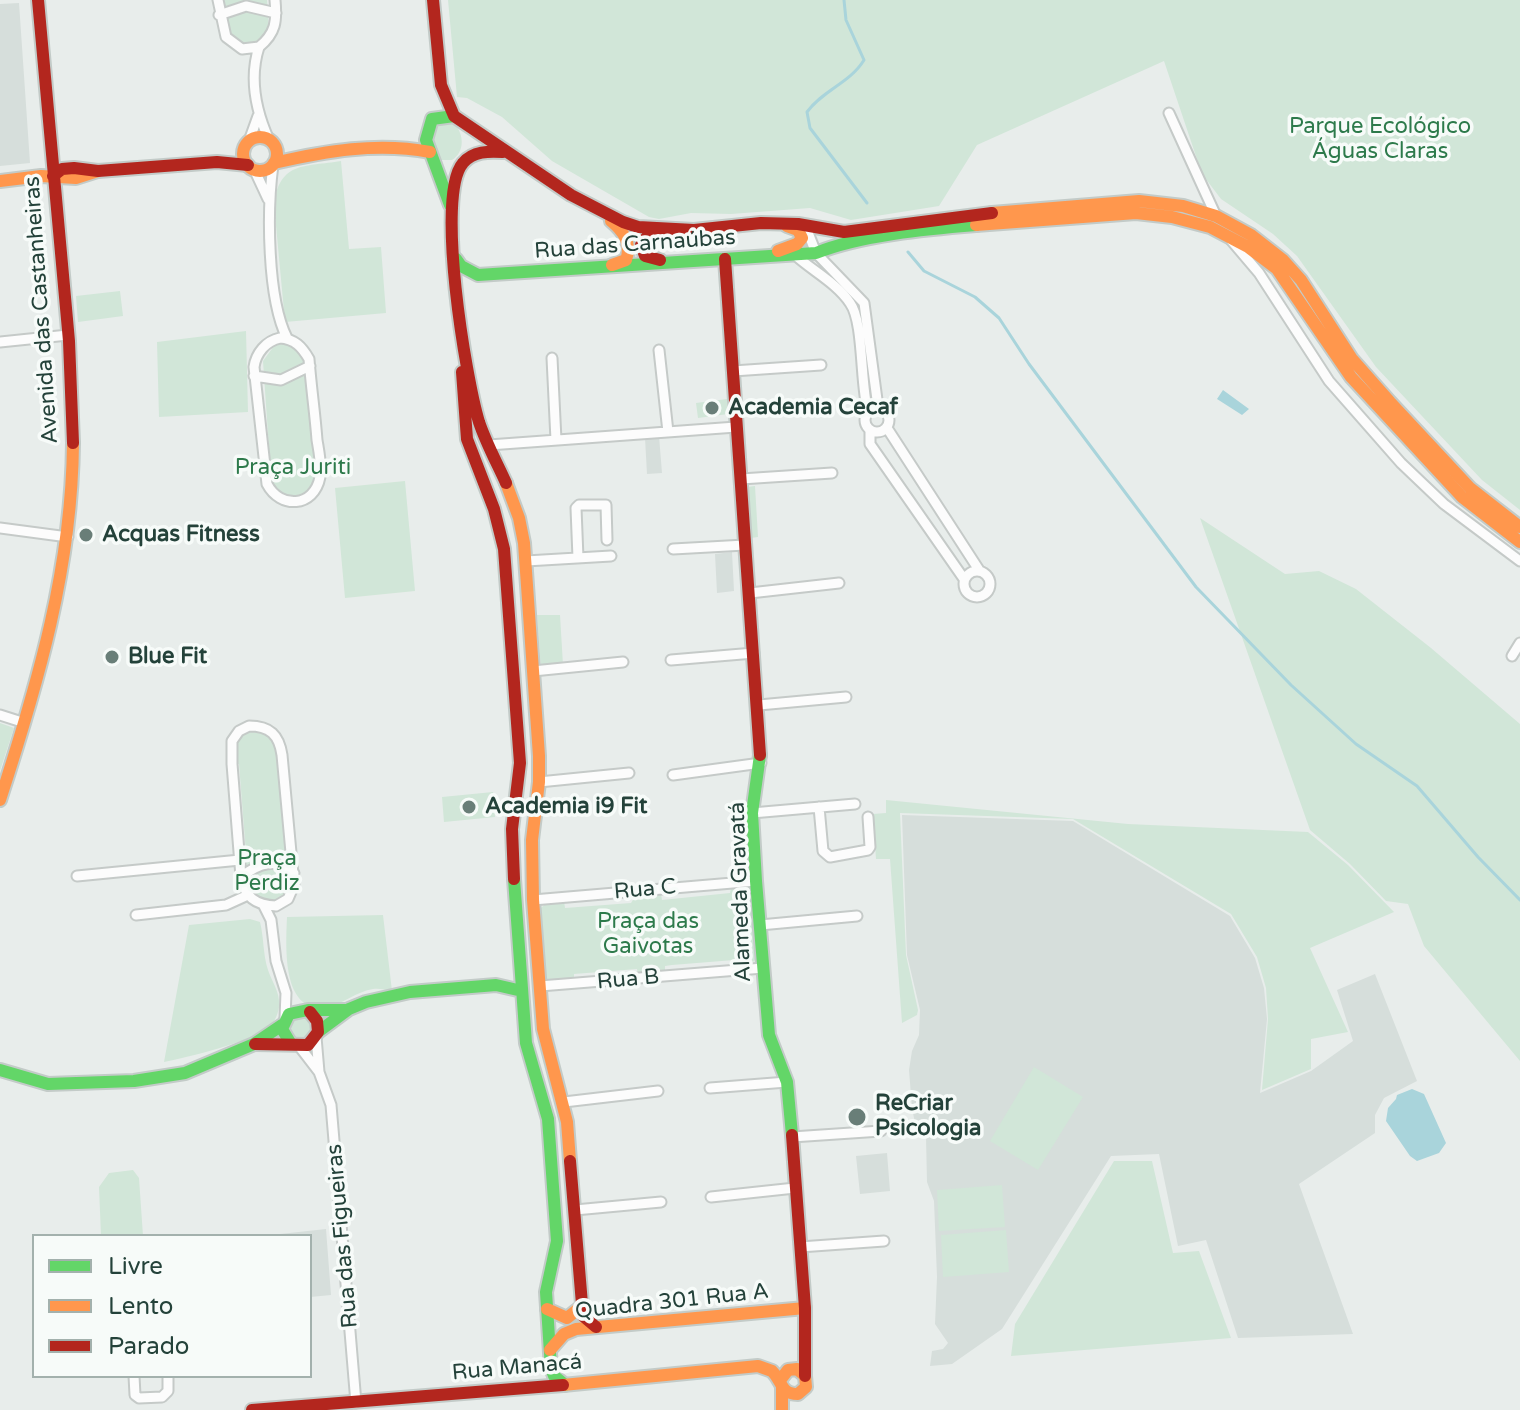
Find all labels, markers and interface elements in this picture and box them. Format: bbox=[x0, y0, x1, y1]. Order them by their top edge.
park label: Parque Ecológico Águas Claras bbox=[1289, 114, 1471, 166]
street label: Avenida das Castanheiras bbox=[19, 175, 65, 445]
street label: Rua das Carnaúbas bbox=[534, 225, 736, 265]
place label: Academia Cecaf bbox=[728, 395, 898, 421]
marker: Academia Cecaf bbox=[703, 399, 721, 417]
park label: Praça Juriti bbox=[235, 455, 351, 481]
place label: Acquas Fitness bbox=[102, 522, 260, 548]
marker: Acquas Fitness bbox=[77, 526, 95, 544]
place label: Blue Fit bbox=[128, 644, 207, 670]
marker: Blue Fit bbox=[103, 648, 121, 666]
place label: Academia i9 Fit bbox=[485, 794, 647, 820]
marker: Academia i9 Fit bbox=[460, 798, 478, 816]
street label: Alameda Gravatá bbox=[725, 801, 757, 983]
park label: Praça Perdiz bbox=[234, 846, 300, 898]
street label: Rua C bbox=[613, 874, 677, 906]
park label: Praça das Gaivotas bbox=[597, 909, 699, 960]
street label: Rua B bbox=[596, 964, 660, 996]
place label: ReCriar Psicologia bbox=[875, 1091, 981, 1142]
marker: ReCriar Psicologia bbox=[846, 1106, 868, 1128]
street label: Rua das Figueiras bbox=[322, 1143, 364, 1329]
legend bbox=[32, 1234, 312, 1378]
text: Livre bbox=[108, 1252, 163, 1281]
street label: Quadra 301 Rua A bbox=[574, 1279, 770, 1325]
text: Lento bbox=[108, 1292, 173, 1321]
text: Parado bbox=[108, 1332, 189, 1361]
street label: Rua Manacá bbox=[451, 1349, 583, 1387]

